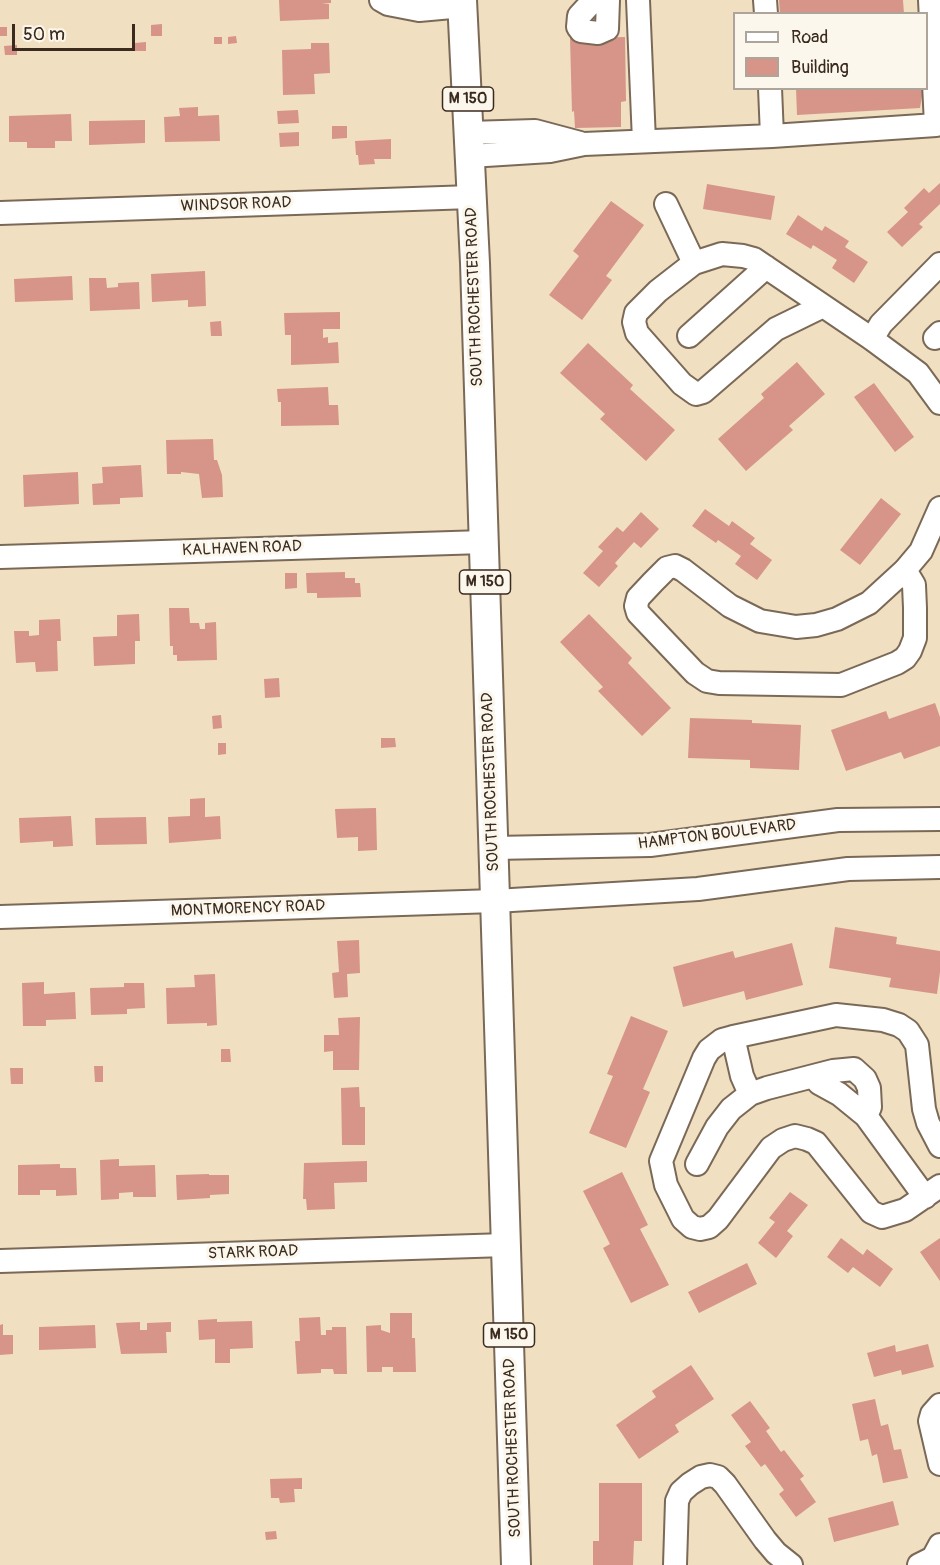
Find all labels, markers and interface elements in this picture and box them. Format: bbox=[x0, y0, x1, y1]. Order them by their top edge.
scale bar bbox=[15, 12, 138, 50]
legend bbox=[733, 12, 928, 90]
text: 50 m bbox=[23, 23, 65, 46]
text: Road bbox=[791, 26, 828, 49]
text: Building bbox=[791, 56, 849, 79]
road number: M 150 bbox=[442, 87, 494, 111]
street label: WINDSOR ROAD bbox=[180, 193, 292, 217]
street label: SOUTH ROCHESTER ROAD bbox=[462, 207, 488, 387]
street label: KALHAVEN ROAD bbox=[182, 537, 302, 561]
road number: M 150 bbox=[460, 570, 510, 594]
street label: SOUTH ROCHESTER ROAD bbox=[478, 692, 504, 872]
street label: HAMPTON BOULEVARD bbox=[637, 816, 797, 854]
street label: MONTMORENCY ROAD bbox=[171, 897, 325, 921]
street label: STARK ROAD bbox=[208, 1242, 298, 1264]
road number: M 150 bbox=[484, 1323, 534, 1347]
street label: SOUTH ROCHESTER ROAD bbox=[500, 1358, 526, 1538]

